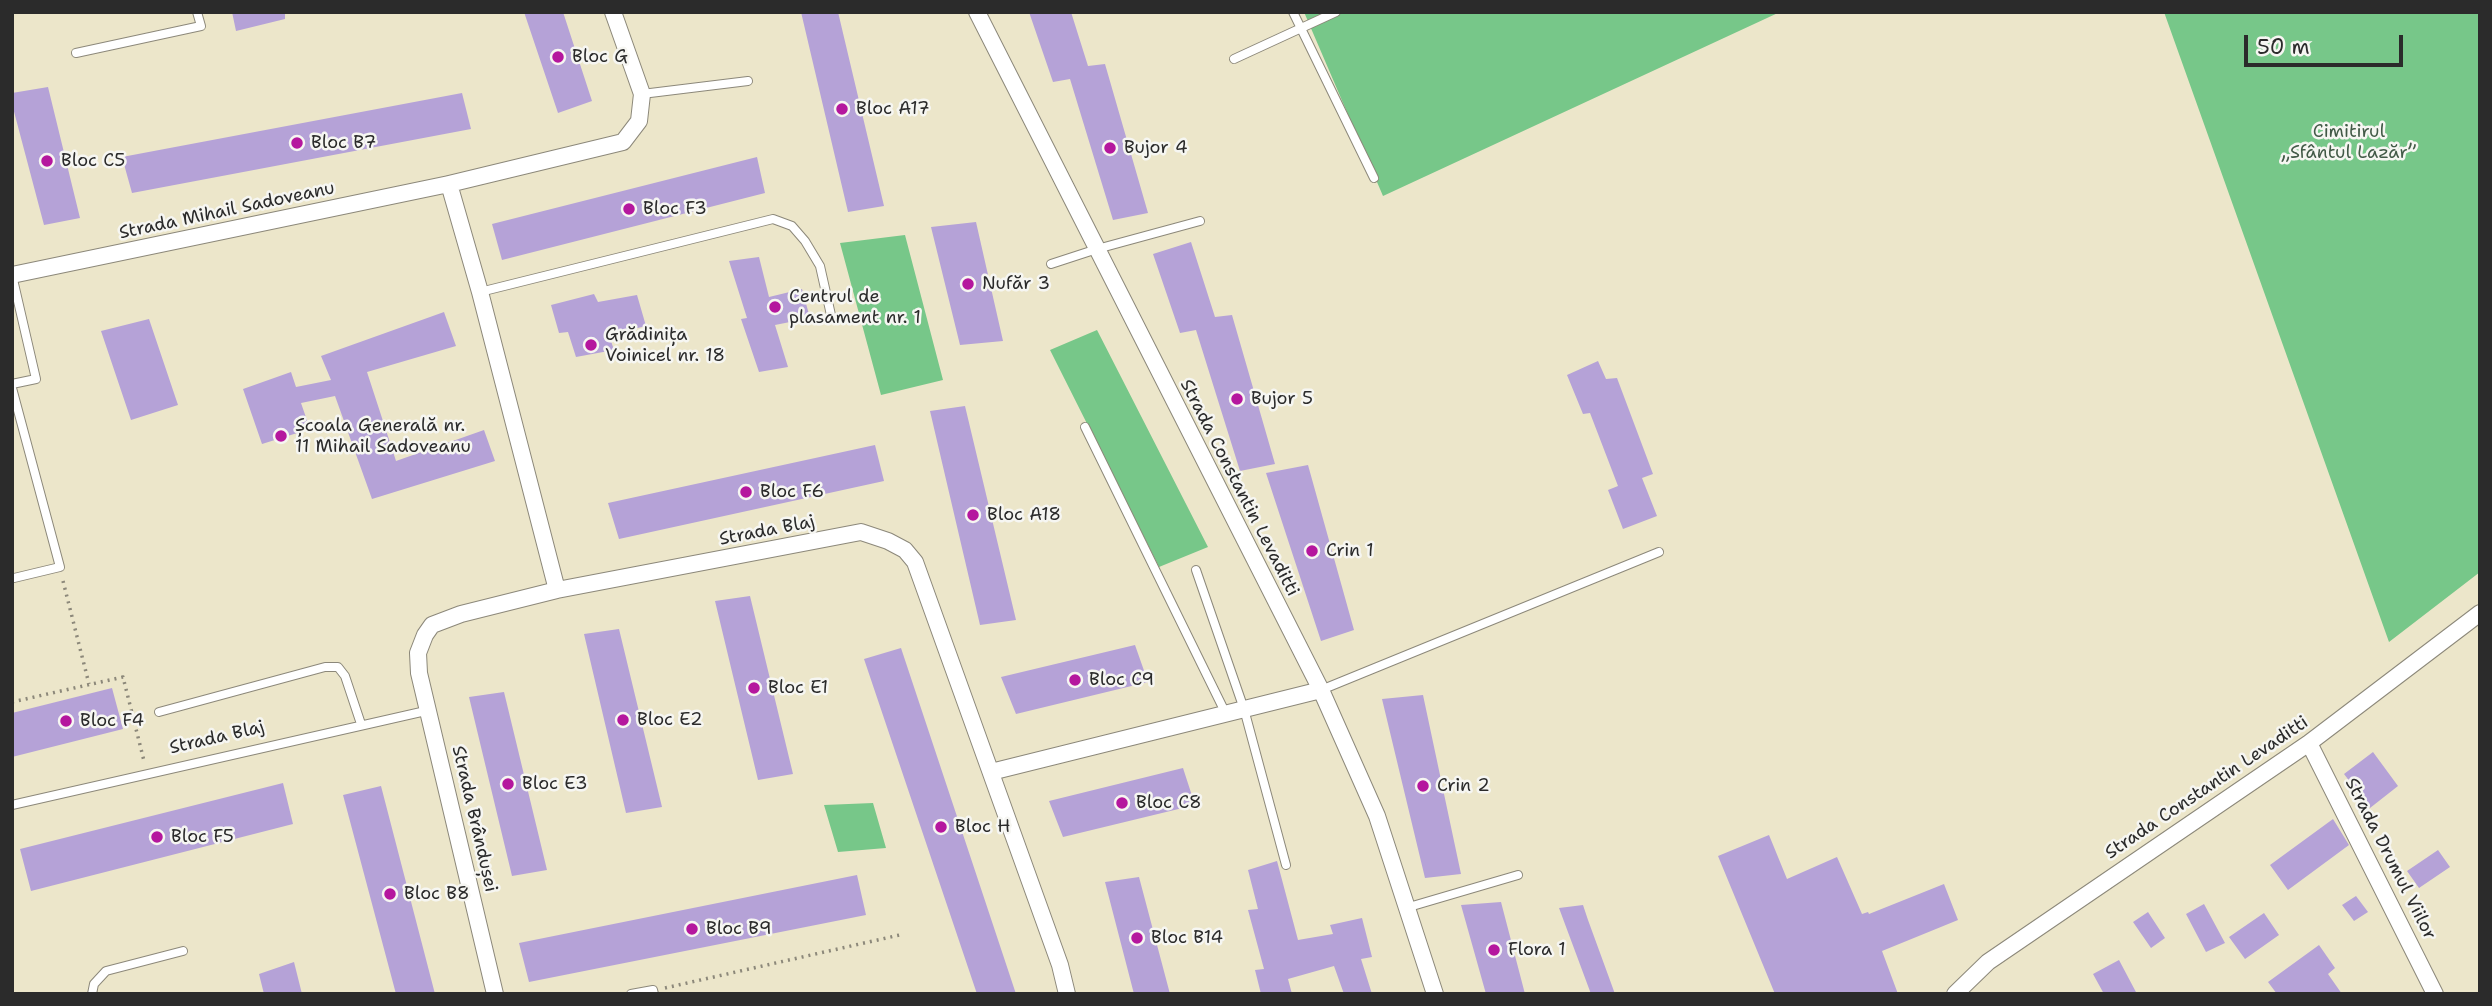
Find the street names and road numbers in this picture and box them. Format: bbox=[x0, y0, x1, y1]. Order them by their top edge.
street label: Strada Mihail Sadoveanu bbox=[117, 178, 337, 244]
street label: Strada Constantin Levaditti bbox=[1175, 376, 1303, 600]
street label: Strada Blaj bbox=[717, 511, 817, 551]
street label: Strada Constantin Levaditti bbox=[2101, 712, 2313, 864]
street label: Strada Blaj bbox=[167, 717, 267, 759]
street label: Strada Brândușei bbox=[447, 744, 501, 894]
street label: Strada Drumul Viilor bbox=[2340, 774, 2440, 944]

